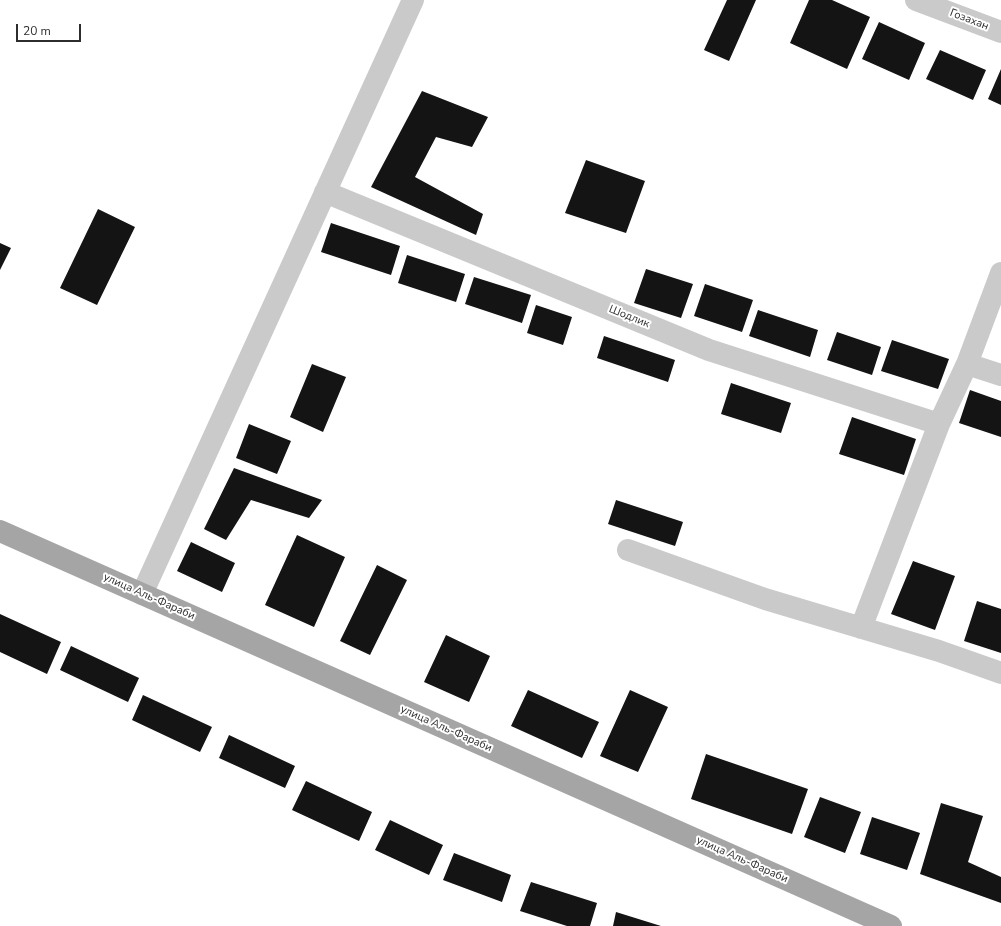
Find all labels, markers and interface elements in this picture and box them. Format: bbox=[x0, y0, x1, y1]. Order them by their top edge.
street label: Гозахан bbox=[948, 7, 990, 33]
scale bar bbox=[18, 16, 83, 42]
text: 20 m bbox=[23, 23, 51, 39]
street label: Шодлик bbox=[607, 303, 651, 331]
street label: улица Аль-Фараби bbox=[101, 571, 197, 623]
street label: улица Аль-Фараби bbox=[398, 703, 494, 755]
street label: улица Аль-Фараби bbox=[694, 834, 790, 886]

